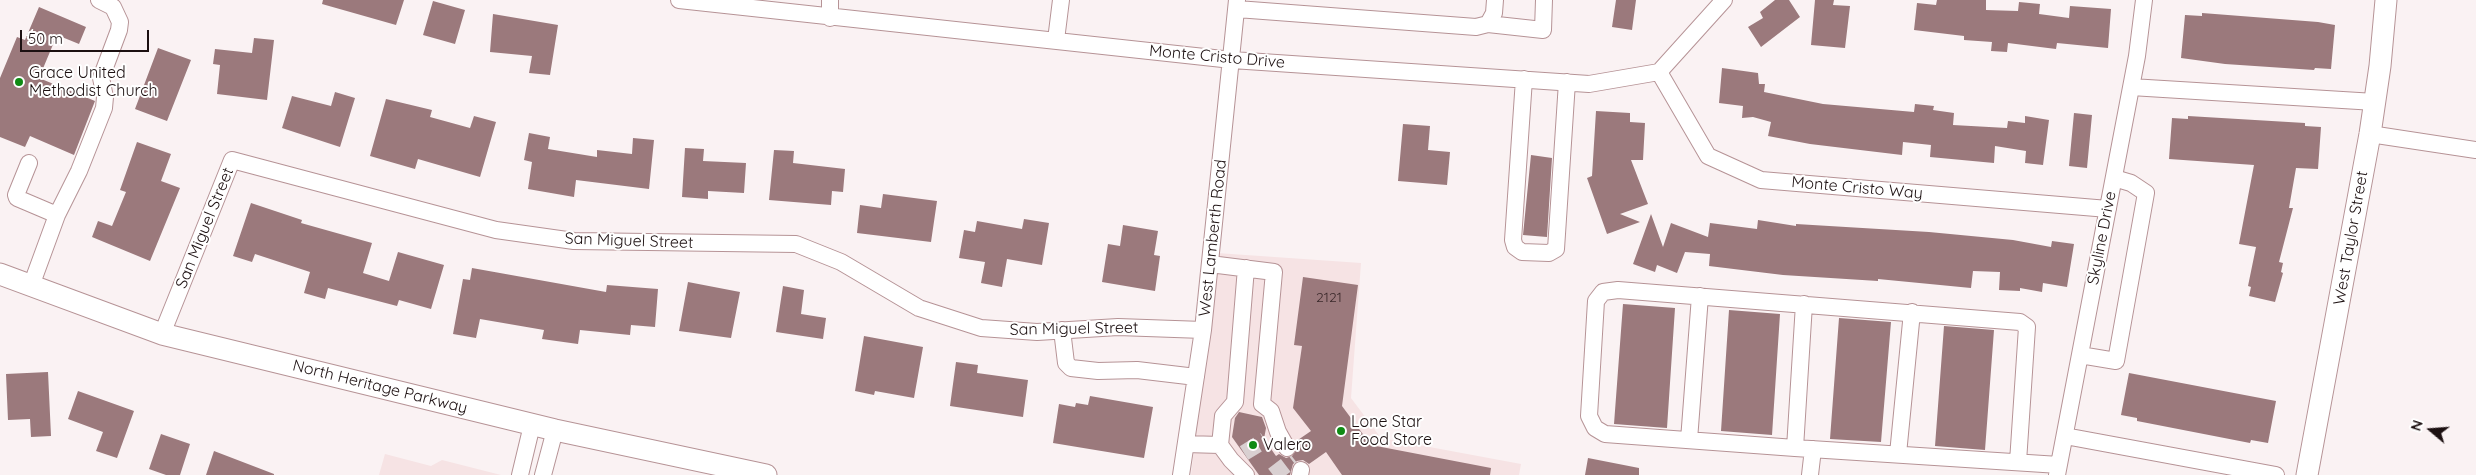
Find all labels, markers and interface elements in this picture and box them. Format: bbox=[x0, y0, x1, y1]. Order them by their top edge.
scale bar bbox=[22, 20, 151, 52]
text: 50 m bbox=[28, 29, 63, 48]
street label: Monte Cristo Drive bbox=[1148, 41, 1286, 73]
place label: Grace United Methodist Church bbox=[29, 63, 158, 101]
marker: Grace United Methodist Church bbox=[13, 76, 25, 88]
street label: West Lamberth Road bbox=[1195, 159, 1231, 317]
street label: San Miguel Street bbox=[172, 165, 238, 291]
street label: West Taylor Street bbox=[2330, 169, 2372, 307]
street label: Monte Cristo Way bbox=[1790, 173, 1924, 203]
street label: Skyline Drive bbox=[2084, 190, 2120, 286]
street label: San Miguel Street bbox=[564, 229, 694, 253]
house number: 2121 bbox=[1316, 290, 1342, 306]
street label: San Miguel Street bbox=[1009, 318, 1139, 340]
street label: North Heritage Parkway bbox=[291, 356, 469, 418]
north arrow bbox=[2406, 405, 2456, 455]
place label: Lone Star Food Store bbox=[1351, 412, 1432, 450]
text: N bbox=[2407, 418, 2427, 433]
marker: Lone Star Food Store bbox=[1335, 425, 1347, 437]
place label: Valero bbox=[1263, 435, 1311, 455]
marker: Valero bbox=[1247, 439, 1259, 451]

